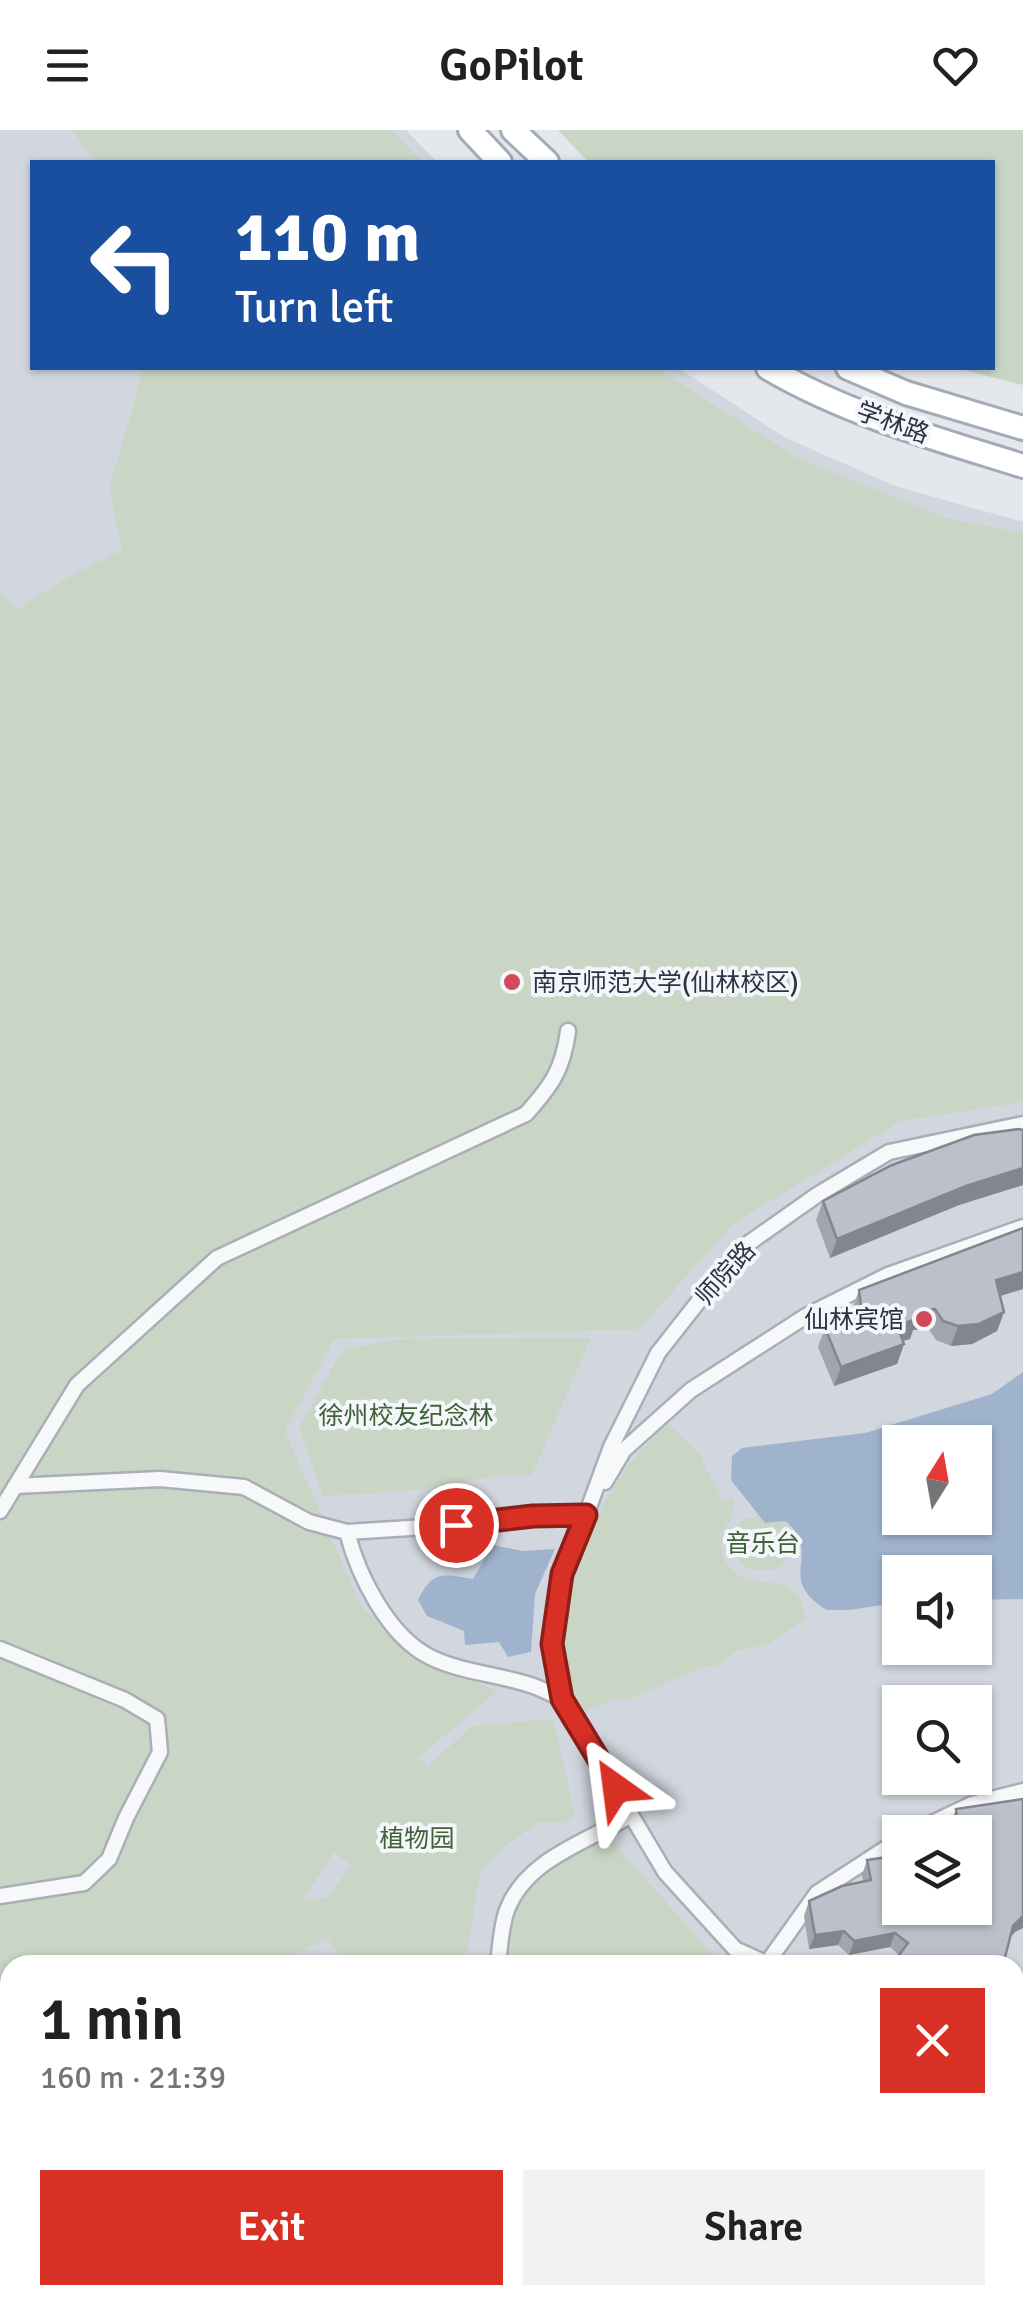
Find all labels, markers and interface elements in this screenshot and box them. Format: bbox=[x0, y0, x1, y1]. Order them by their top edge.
icon: menu bbox=[40, 38, 95, 93]
text: GoPilot bbox=[439, 38, 584, 93]
icon: heart bbox=[928, 38, 983, 93]
text: 110 m bbox=[235, 194, 420, 280]
icon: left bbox=[70, 200, 200, 330]
text: Turn left bbox=[235, 280, 394, 335]
street label: 学林路 bbox=[852, 395, 933, 450]
place label: 南京师范大学(仙林校区) bbox=[532, 967, 799, 998]
marker: 南京师范大学(仙林校区) bbox=[501, 971, 523, 993]
street label: 师院路 bbox=[689, 1235, 762, 1312]
place label: 仙林宾馆 bbox=[804, 1304, 904, 1335]
marker: 仙林宾馆 bbox=[913, 1308, 935, 1330]
park label: 徐州校友纪念林 bbox=[318, 1400, 494, 1431]
north arrow bbox=[882, 1425, 992, 1535]
map controls bbox=[882, 1425, 992, 1925]
pin bbox=[414, 1483, 499, 1568]
icon: arrive bbox=[429, 1498, 484, 1553]
park label: 音乐台 bbox=[725, 1528, 801, 1559]
button: sound bbox=[882, 1555, 992, 1665]
button: search bbox=[882, 1685, 992, 1795]
position arrow bbox=[564, 1736, 668, 1840]
button: layers bbox=[882, 1815, 992, 1925]
park label: 植物园 bbox=[379, 1823, 455, 1854]
text: 1 min bbox=[40, 1983, 184, 2057]
button: close bbox=[880, 1988, 985, 2093]
text: 160 m · 21:39 bbox=[40, 2058, 226, 2097]
button: Exit bbox=[40, 2170, 503, 2285]
button: Share bbox=[523, 2170, 985, 2285]

